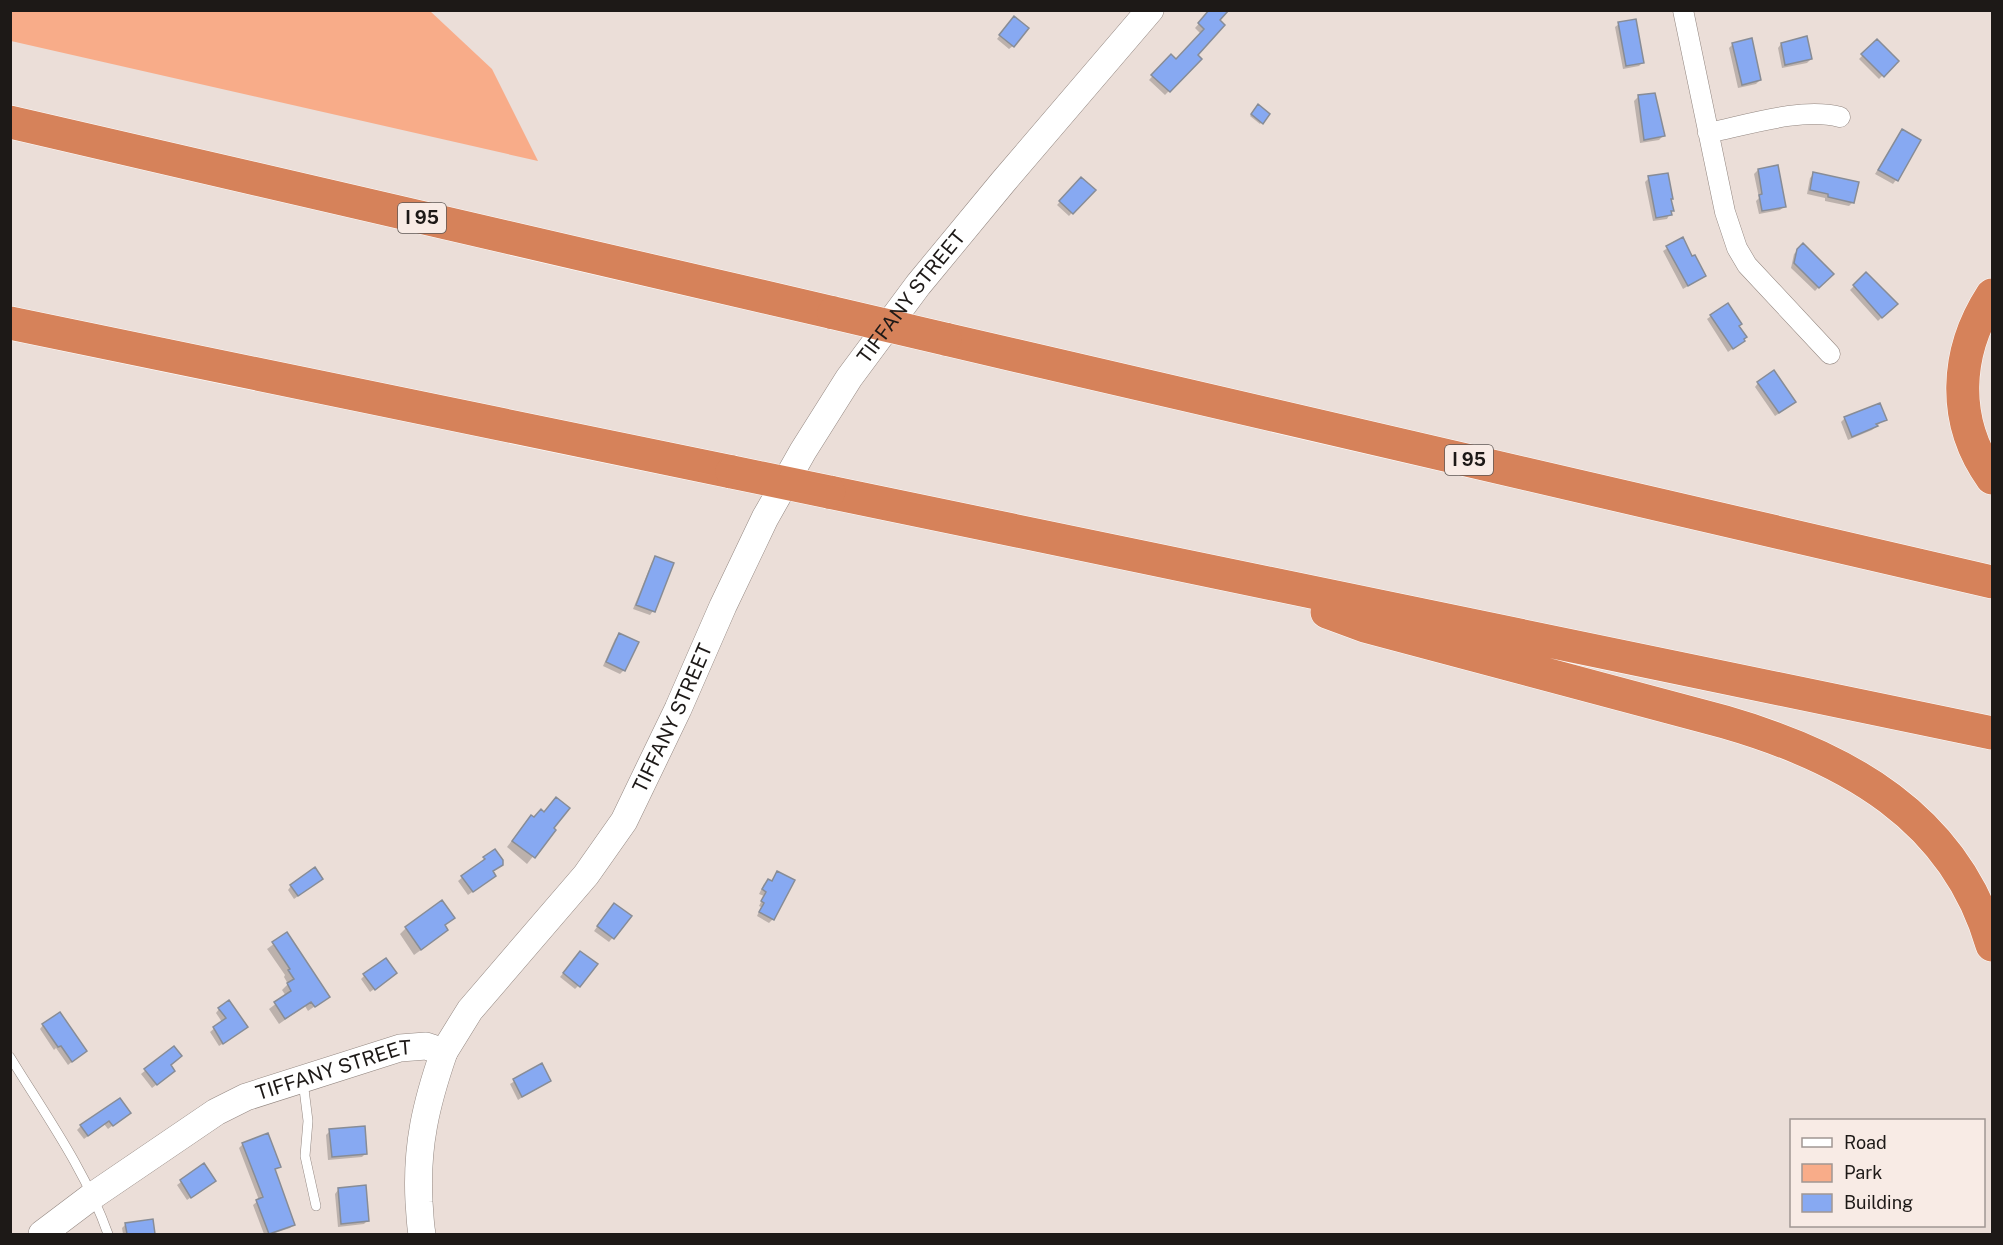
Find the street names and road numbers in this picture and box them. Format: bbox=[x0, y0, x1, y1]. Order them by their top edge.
road number: I 95 bbox=[398, 203, 446, 233]
street label: TIFFANY STREET bbox=[852, 225, 970, 368]
road number: I 95 bbox=[1445, 445, 1493, 475]
street label: TIFFANY STREET bbox=[627, 640, 717, 797]
street label: TIFFANY STREET bbox=[253, 1035, 412, 1105]

